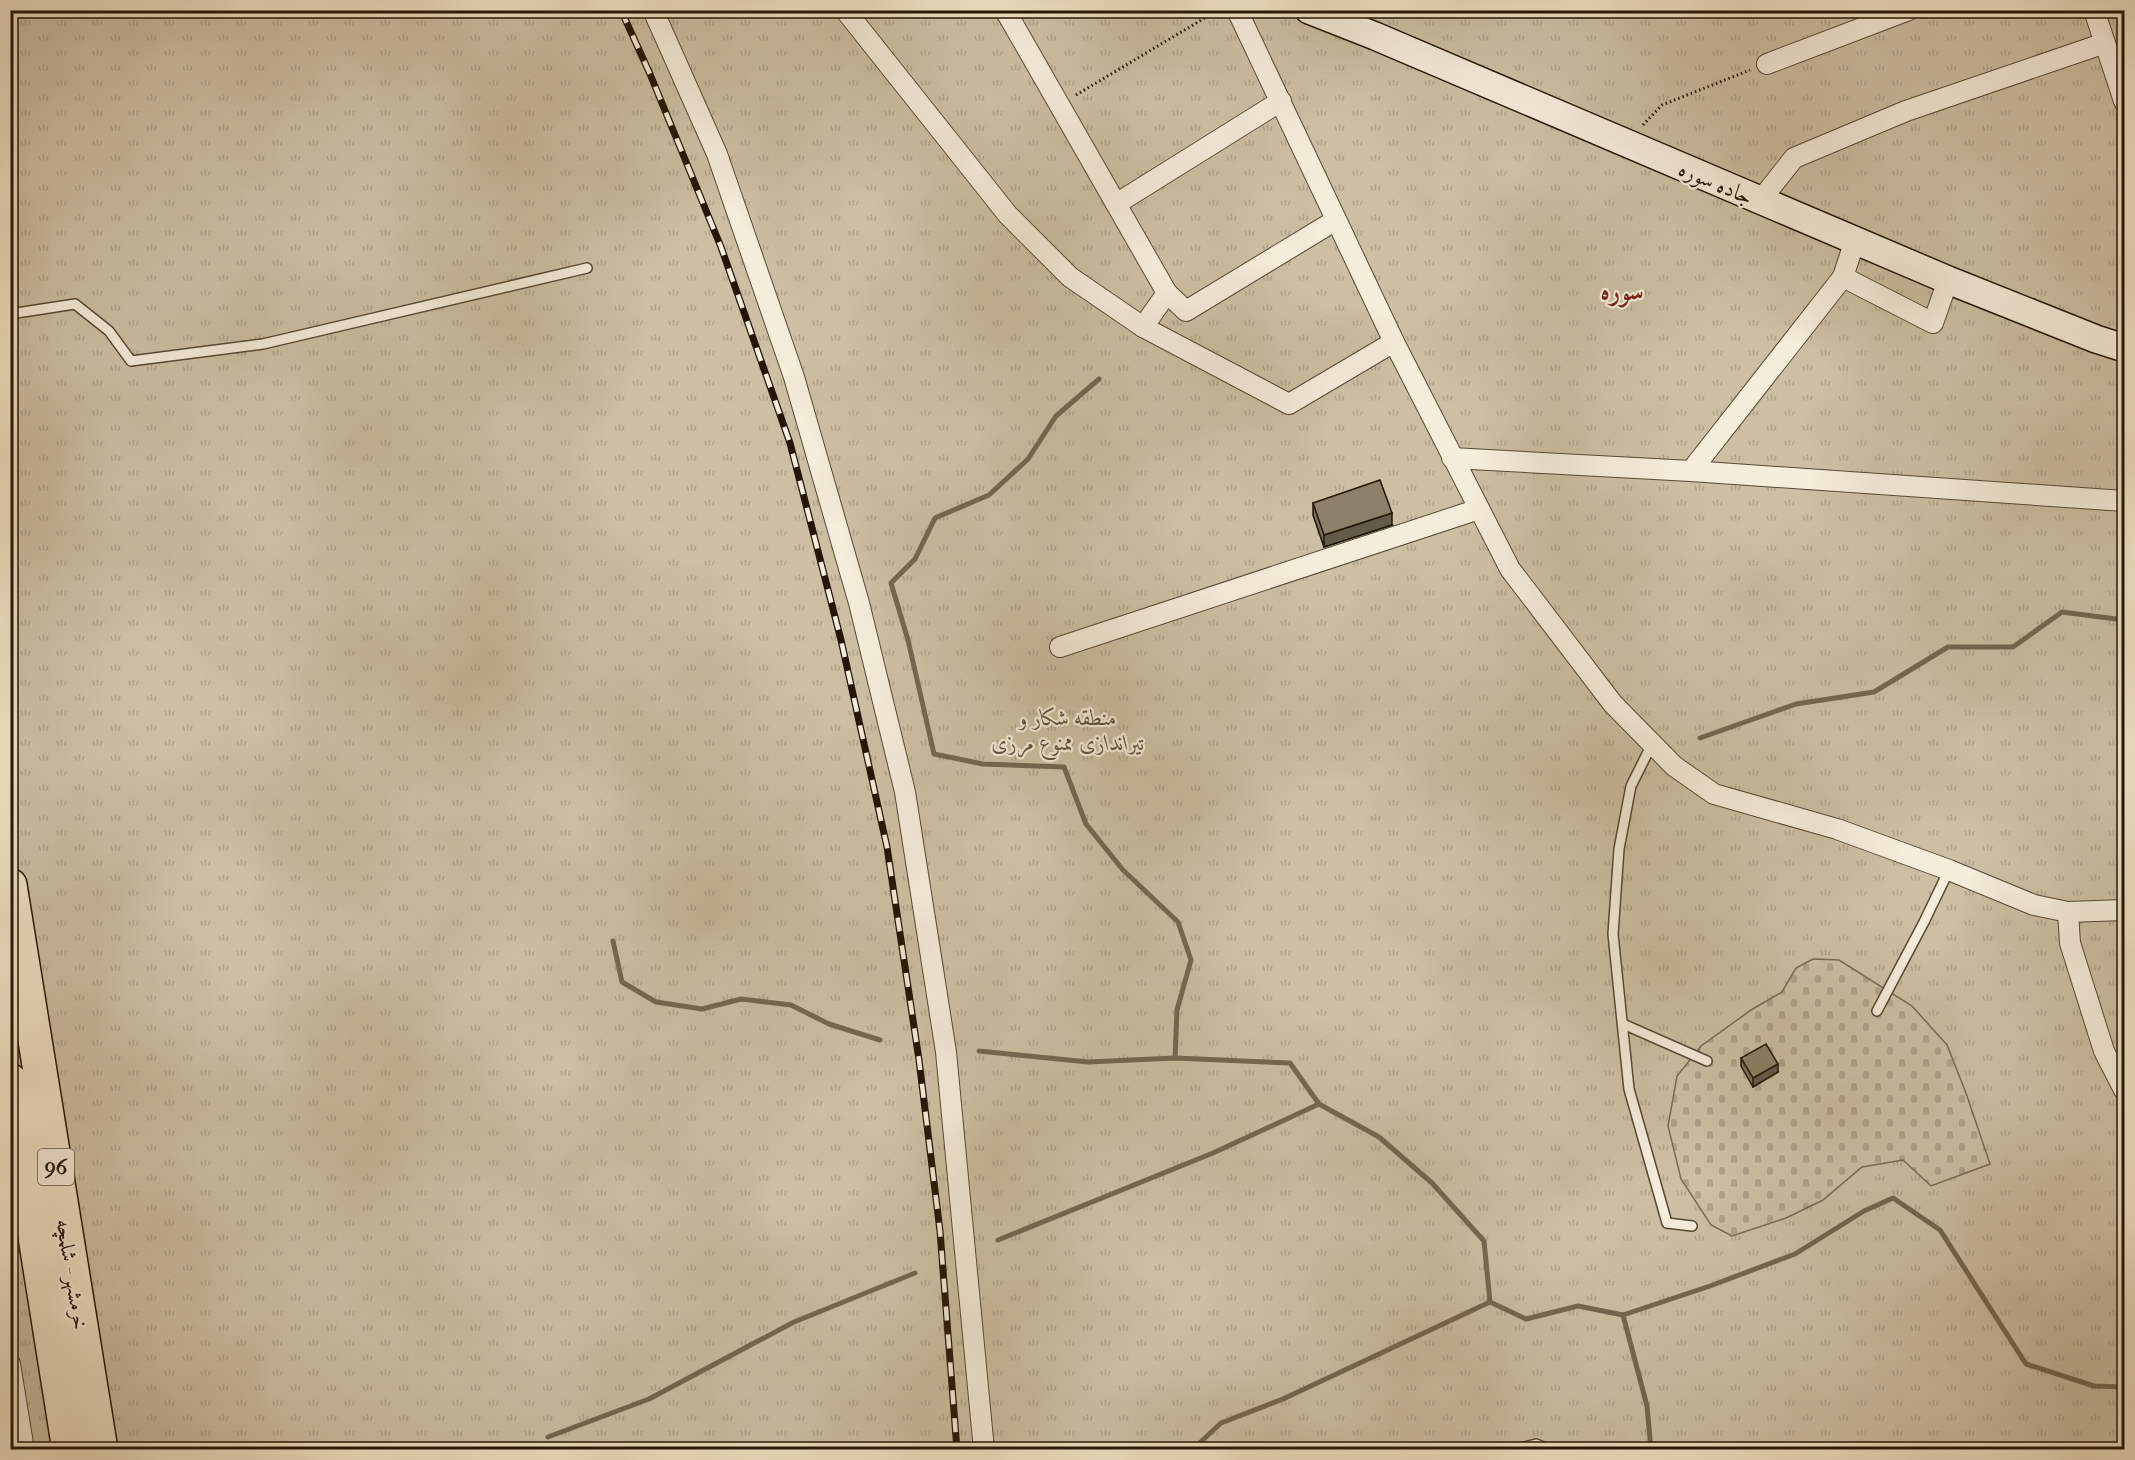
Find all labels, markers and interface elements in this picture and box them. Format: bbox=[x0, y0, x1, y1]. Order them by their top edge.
street label: جاده سوره bbox=[1675, 156, 1757, 210]
district label: سوره bbox=[1600, 276, 1644, 308]
park label: منطقه شکار و تیراندازی ممنوع مرزی bbox=[991, 705, 1145, 761]
road number: 96 bbox=[38, 1149, 74, 1185]
street label: خرمشهر - شلمچه bbox=[49, 1217, 94, 1332]

